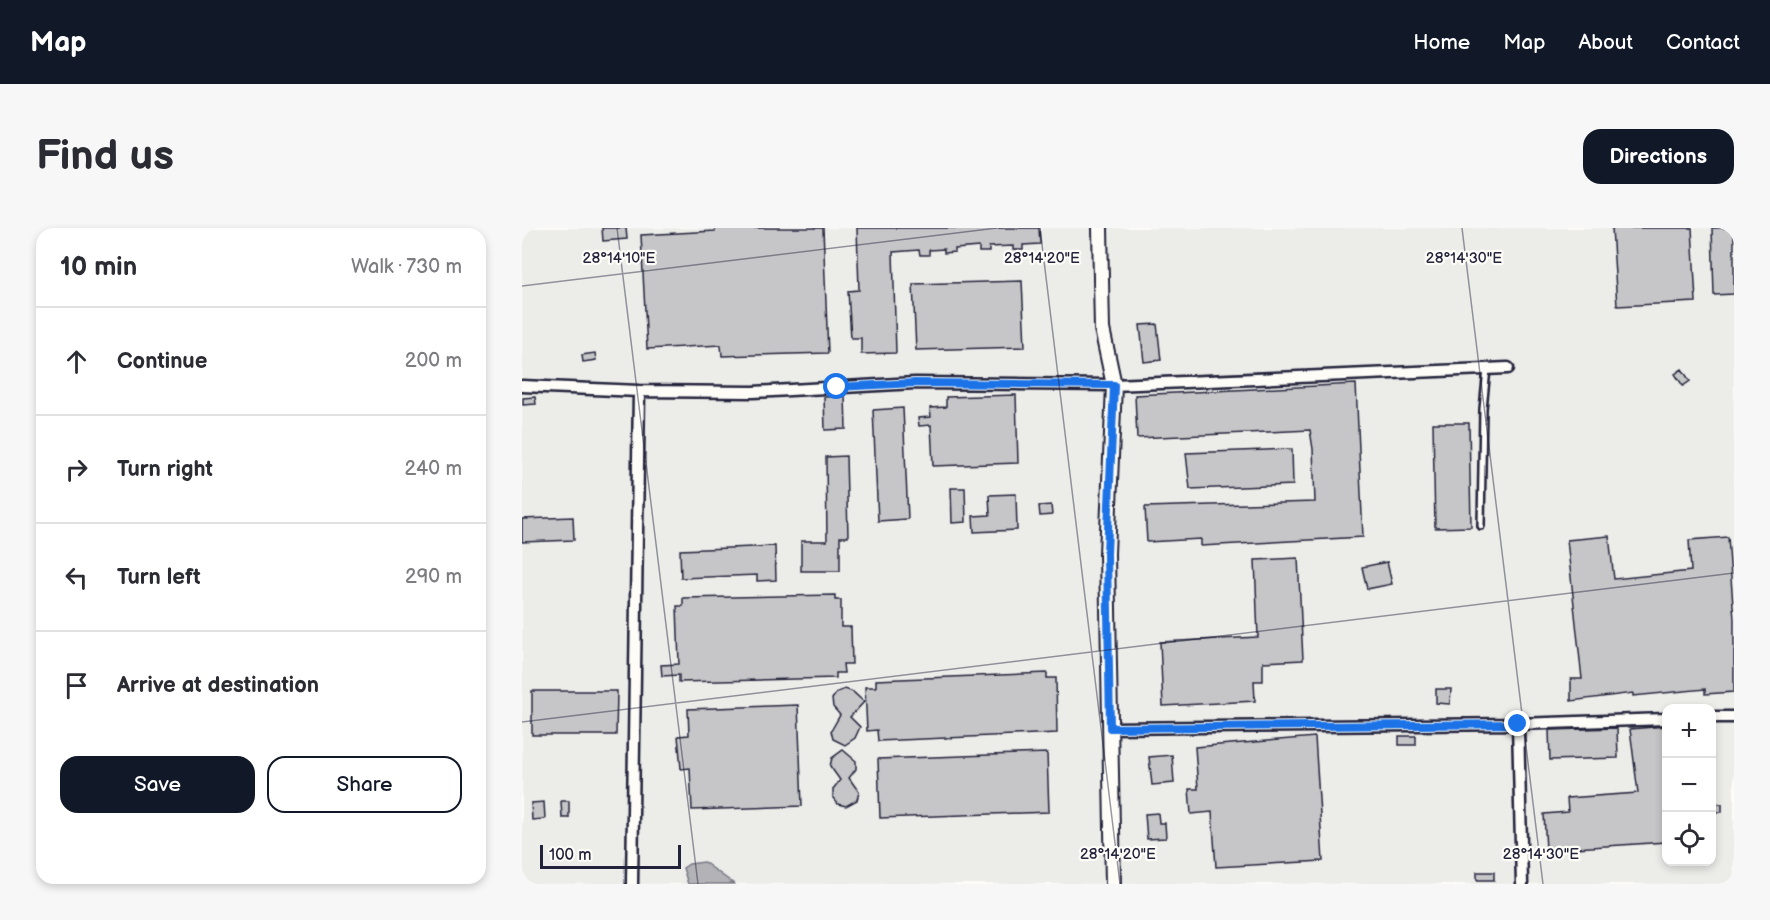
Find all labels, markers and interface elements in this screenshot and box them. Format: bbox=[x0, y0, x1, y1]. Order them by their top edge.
text: Map bbox=[30, 26, 86, 59]
text: Home bbox=[1413, 30, 1470, 55]
text: Map bbox=[1503, 30, 1545, 55]
text: About bbox=[1578, 30, 1633, 55]
text: Contact bbox=[1666, 30, 1740, 55]
button: Directions bbox=[1583, 129, 1734, 184]
text: Find us bbox=[36, 131, 174, 182]
text: 28°14'10"E bbox=[583, 249, 656, 268]
text: 28°14'20"E bbox=[1004, 249, 1080, 268]
text: 28°14'30"E bbox=[1426, 249, 1502, 268]
text: 10 min bbox=[60, 252, 137, 283]
text: Walk · 730 m bbox=[351, 255, 462, 279]
icon: ahead bbox=[60, 345, 93, 378]
text: Continue bbox=[117, 348, 207, 375]
text: 200 m bbox=[405, 349, 462, 373]
route start bbox=[823, 373, 849, 399]
icon: right bbox=[60, 453, 93, 486]
text: Turn right bbox=[117, 456, 213, 483]
text: 240 m bbox=[405, 457, 462, 481]
icon: left bbox=[60, 561, 93, 594]
text: Turn left bbox=[117, 564, 201, 591]
text: 290 m bbox=[405, 565, 462, 589]
icon: arrive bbox=[60, 669, 93, 702]
text: Arrive at destination bbox=[117, 672, 319, 699]
map controls bbox=[1662, 704, 1716, 866]
button: + bbox=[1662, 704, 1716, 758]
route end bbox=[1504, 710, 1530, 736]
button: Save bbox=[60, 756, 255, 813]
button: Share bbox=[267, 756, 462, 813]
button: − bbox=[1662, 758, 1716, 812]
button: locate bbox=[1662, 812, 1716, 866]
scale bar bbox=[540, 842, 681, 870]
text: 28°14'20"E bbox=[1080, 845, 1156, 864]
text: 28°14'30"E bbox=[1503, 845, 1579, 864]
text: 100 m bbox=[549, 846, 592, 865]

